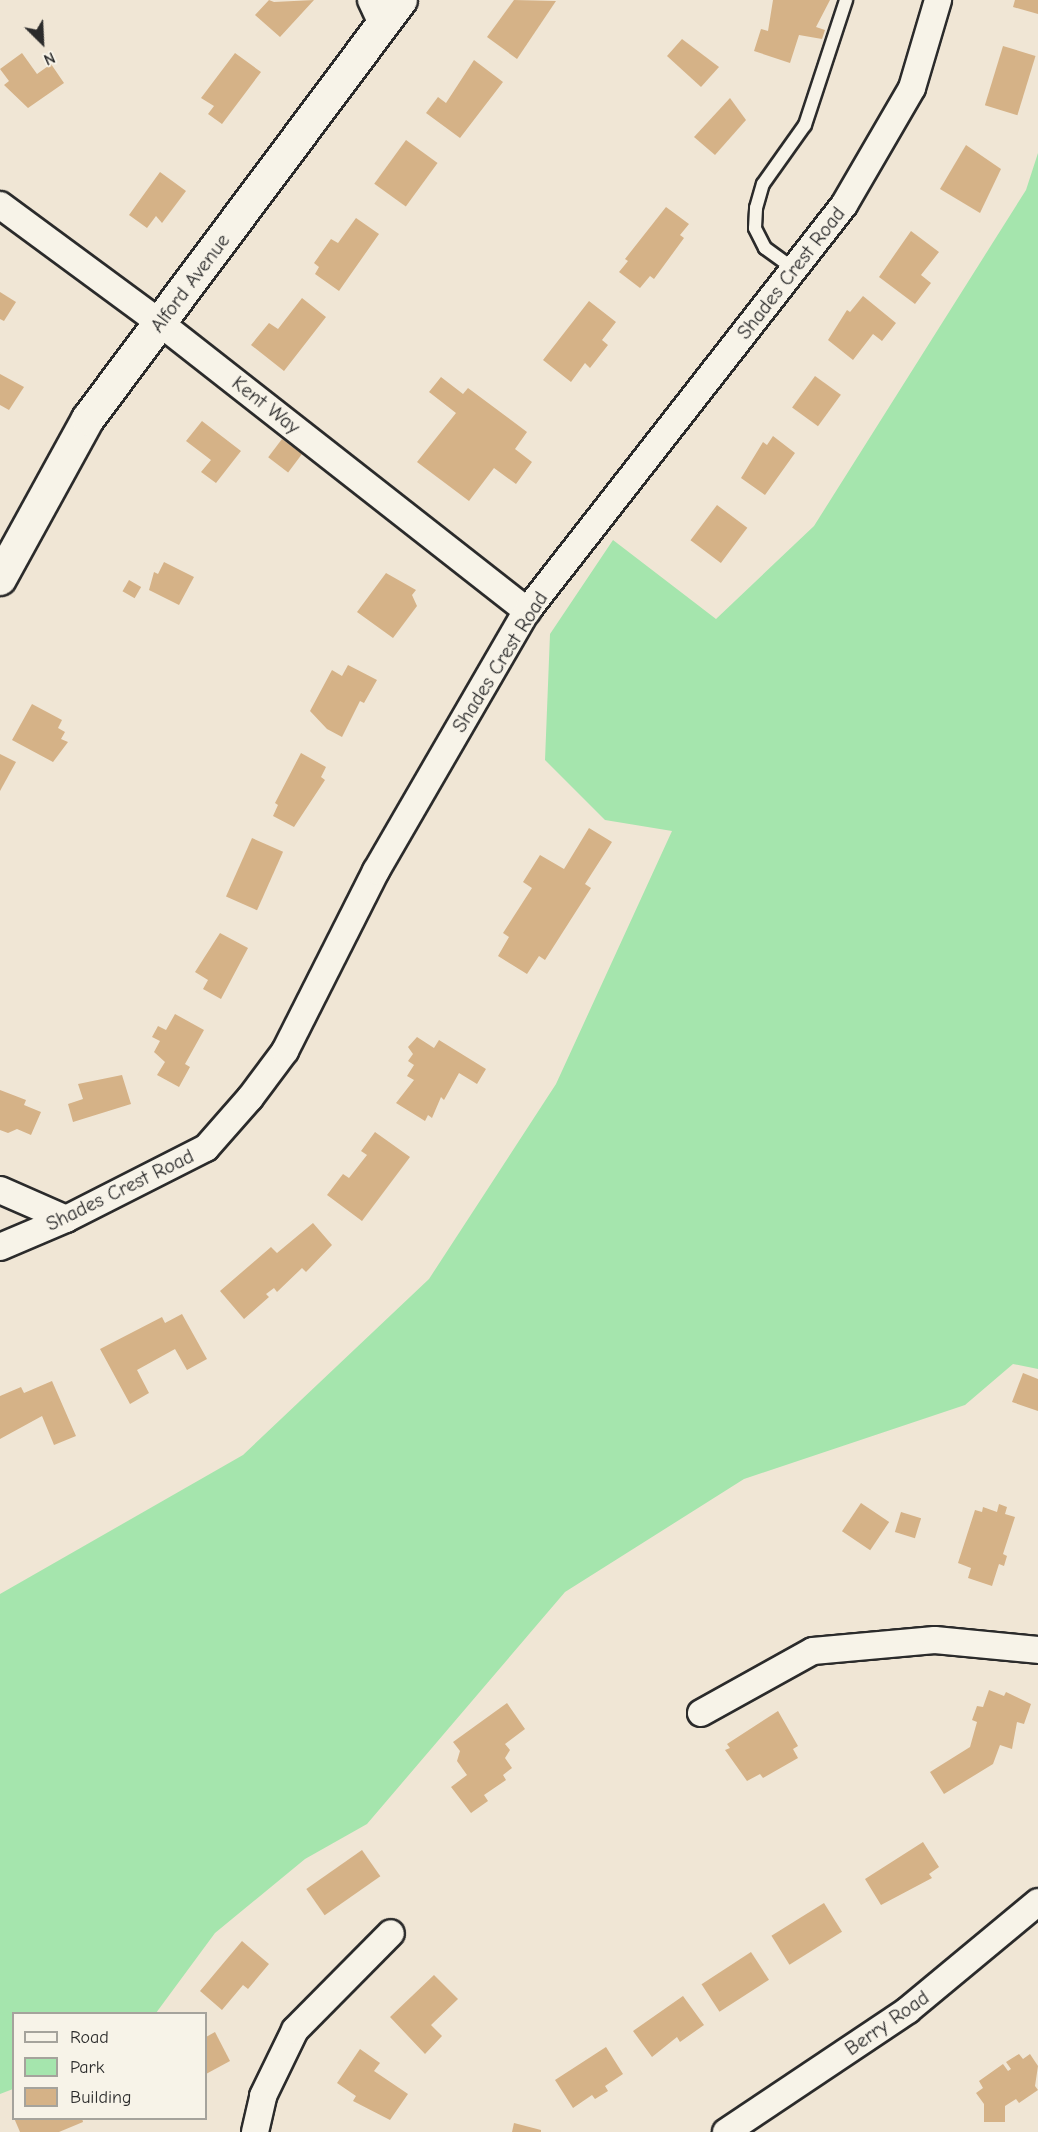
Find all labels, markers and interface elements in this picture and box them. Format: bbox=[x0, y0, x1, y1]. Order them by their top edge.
north arrow bbox=[12, 12, 72, 72]
text: N bbox=[41, 48, 58, 69]
street label: Shades Crest Road bbox=[732, 202, 850, 344]
street label: Alford Avenue bbox=[145, 229, 235, 337]
street label: Kent Way bbox=[227, 371, 305, 439]
street label: Shades Crest Road bbox=[447, 587, 553, 737]
street label: Shades Crest Road bbox=[42, 1144, 198, 1236]
street label: Berry Road bbox=[840, 1985, 934, 2061]
legend bbox=[12, 2012, 207, 2120]
text: Road bbox=[70, 2027, 109, 2048]
text: Park bbox=[70, 2057, 104, 2078]
text: Building bbox=[70, 2087, 132, 2108]

